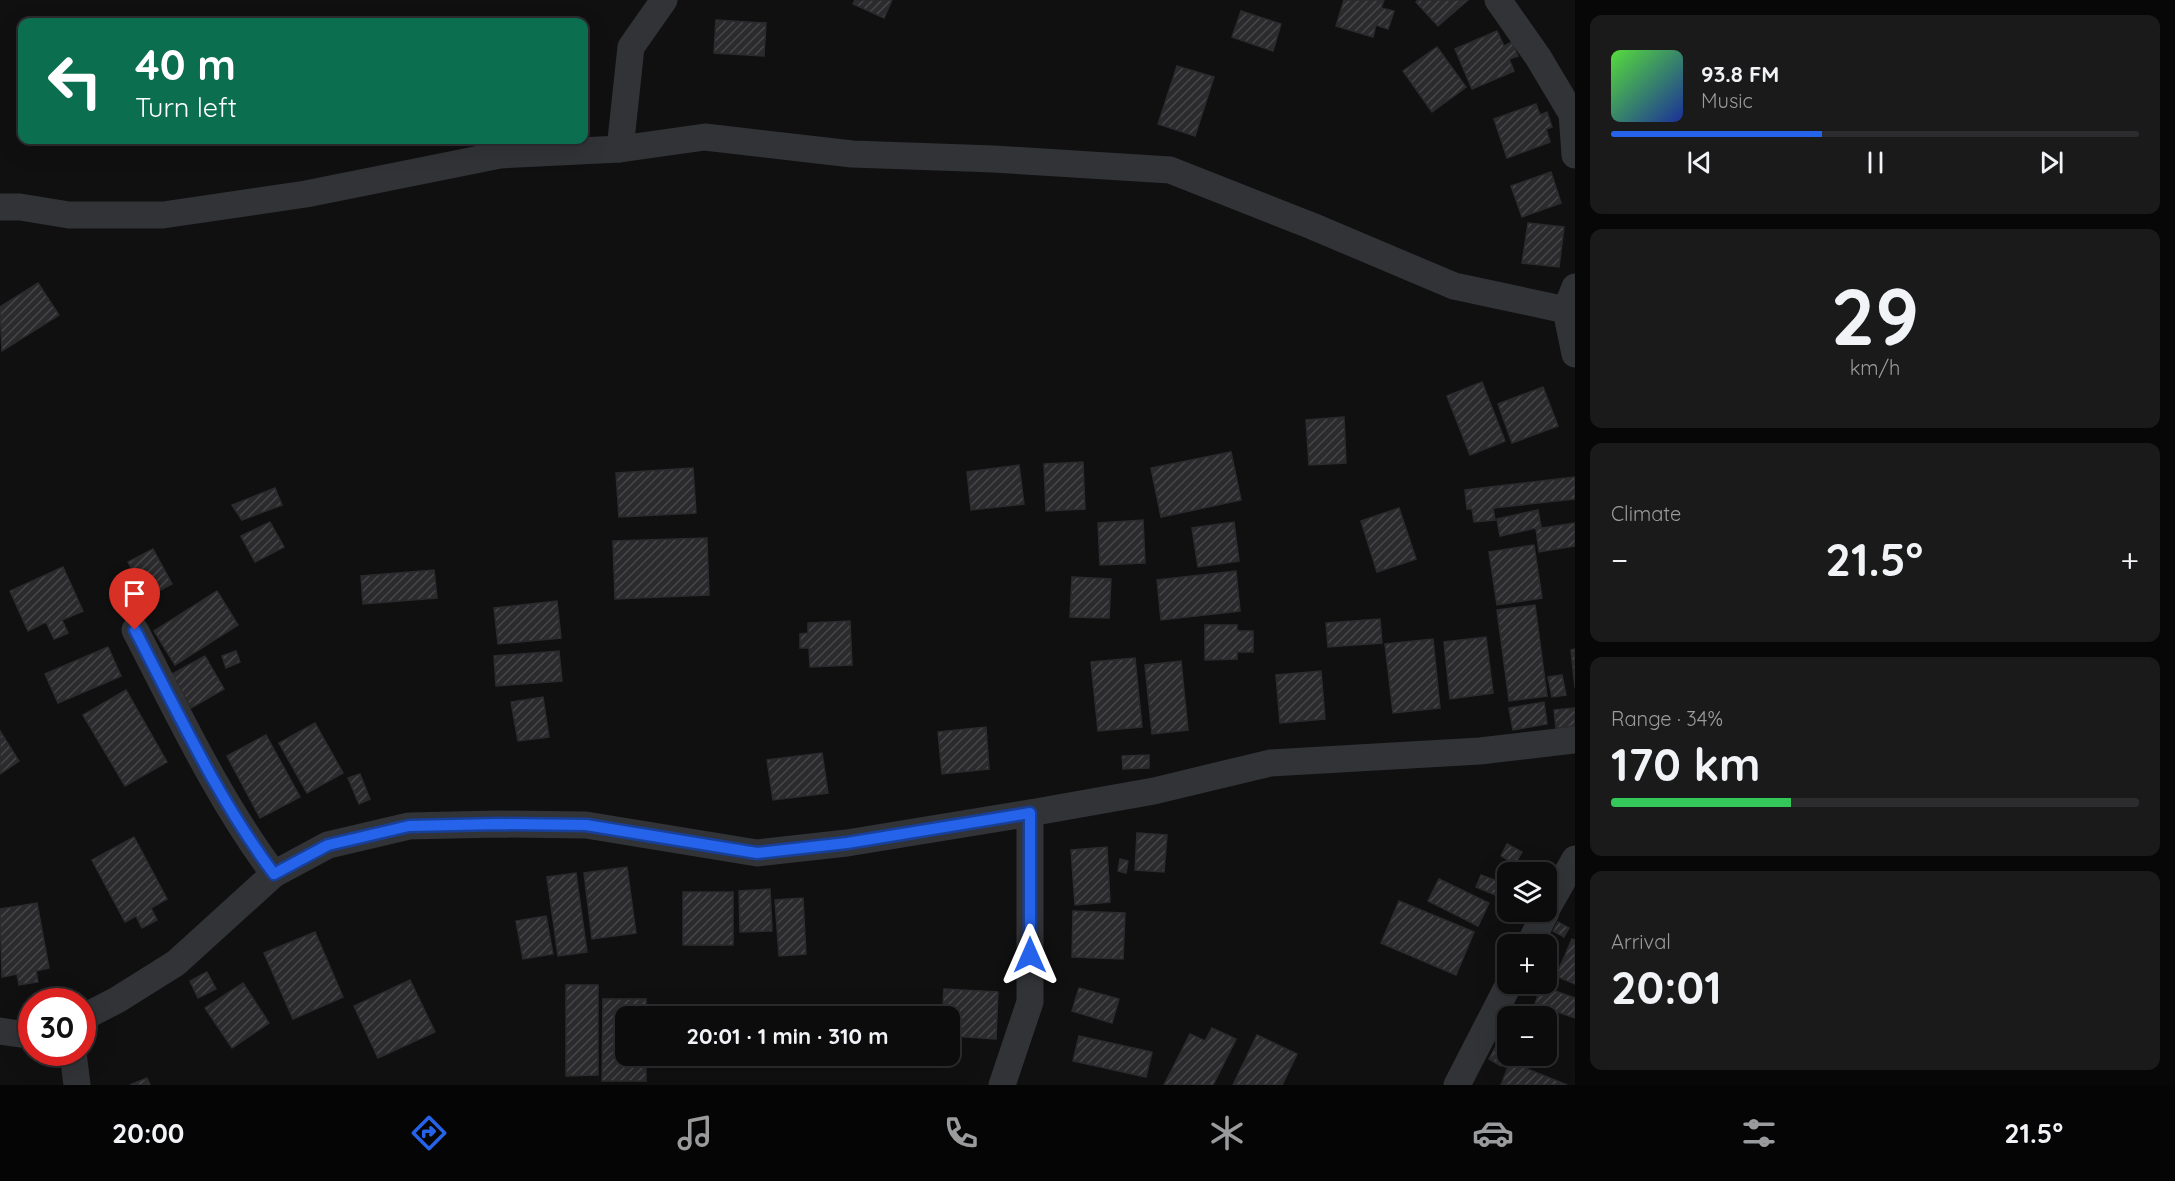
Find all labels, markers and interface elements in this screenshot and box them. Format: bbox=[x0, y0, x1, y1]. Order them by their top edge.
text: 40 m bbox=[135, 38, 236, 91]
icon: left bbox=[36, 42, 114, 120]
text: 93.8 FM bbox=[1701, 60, 1779, 88]
text: Music bbox=[1701, 88, 1753, 113]
text: Turn left bbox=[135, 90, 237, 124]
icon: previous bbox=[1683, 146, 1716, 179]
icon: pause bbox=[1859, 146, 1892, 179]
icon: next bbox=[2035, 146, 2068, 179]
text: 29 bbox=[1831, 267, 1919, 365]
text: km/h bbox=[1850, 355, 1900, 380]
text: Climate bbox=[1611, 501, 1681, 526]
text: 21.5° bbox=[1825, 531, 1923, 587]
text: − bbox=[1611, 539, 1628, 580]
text: + bbox=[2120, 539, 2139, 580]
pin bbox=[109, 568, 160, 630]
icon: arrive bbox=[118, 577, 151, 610]
text: Range · 34% bbox=[1611, 706, 1723, 731]
text: 170 km bbox=[1611, 736, 1761, 792]
map controls bbox=[1497, 862, 1557, 1066]
button: layers bbox=[1497, 862, 1557, 922]
position arrow bbox=[998, 923, 1062, 987]
text: Arrival bbox=[1611, 929, 1671, 954]
button: + bbox=[1497, 934, 1557, 994]
text: 20:01 bbox=[1611, 959, 1722, 1015]
speed limit sign: 30 bbox=[18, 988, 96, 1066]
button: − bbox=[1497, 1006, 1557, 1066]
text: 20:01 · 1 min · 310 m bbox=[686, 1022, 889, 1050]
icon: directions bbox=[408, 1112, 450, 1154]
icon: music bbox=[674, 1112, 716, 1154]
icon: phone bbox=[940, 1112, 982, 1154]
icon: climate bbox=[1206, 1112, 1248, 1154]
icon: car bbox=[1472, 1112, 1514, 1154]
icon: filters bbox=[1738, 1112, 1780, 1154]
text: 20:00 bbox=[112, 1116, 184, 1150]
text: 21.5° bbox=[2004, 1116, 2063, 1150]

